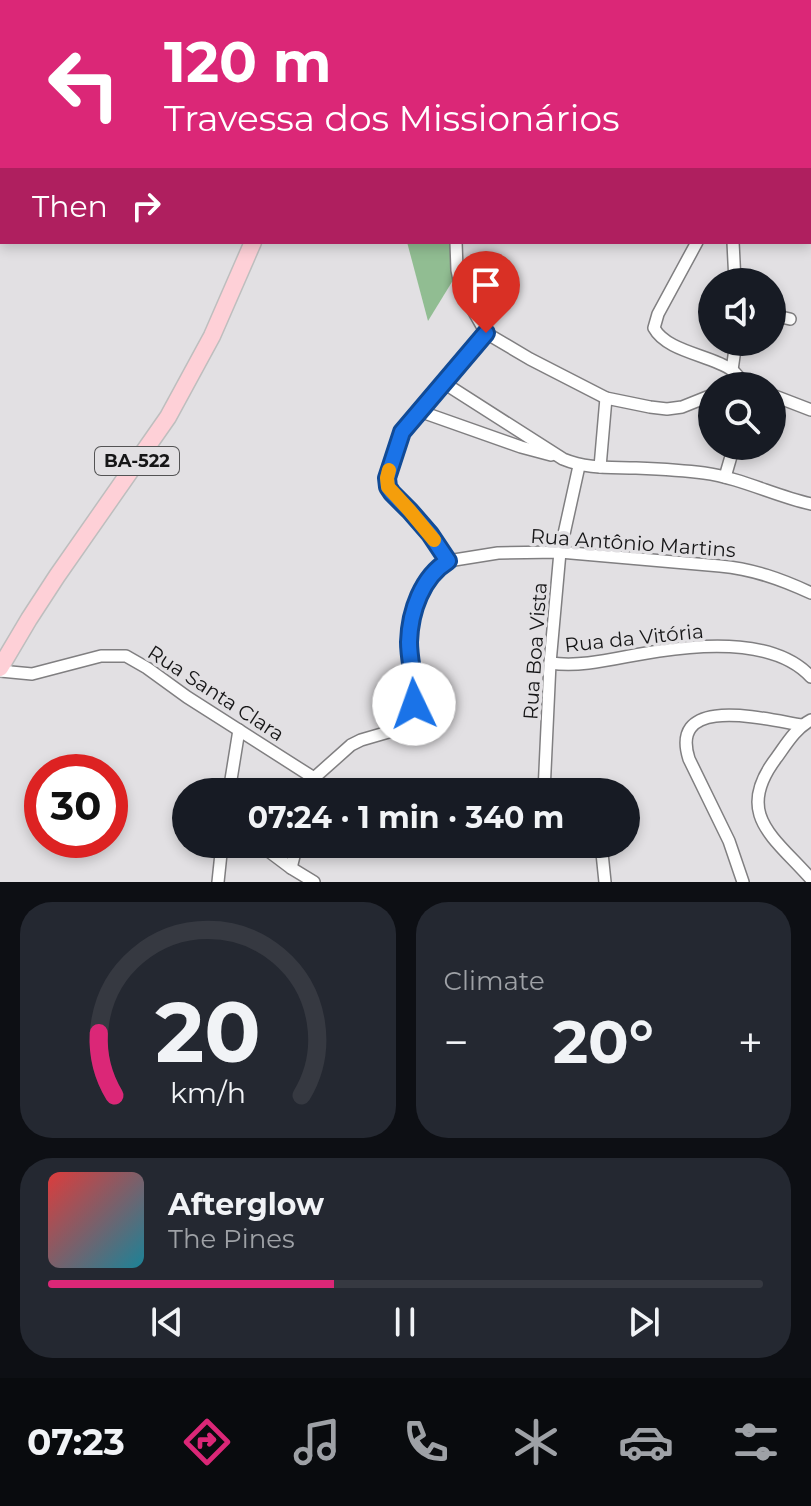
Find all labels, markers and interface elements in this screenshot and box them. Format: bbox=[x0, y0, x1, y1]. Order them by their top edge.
text: 120 m bbox=[164, 28, 332, 96]
icon: left bbox=[32, 32, 136, 136]
text: Travessa dos Missionários bbox=[164, 96, 620, 140]
icon: right bbox=[124, 184, 168, 228]
text: Then bbox=[32, 188, 108, 225]
pin bbox=[452, 251, 520, 333]
icon: arrive bbox=[464, 263, 508, 307]
map controls bbox=[698, 268, 786, 460]
button: sound bbox=[698, 268, 786, 356]
button: search bbox=[698, 372, 786, 460]
road number: BA-522 bbox=[95, 447, 179, 475]
street label: Rua Antônio Martins bbox=[530, 524, 737, 562]
street label: Rua Boa Vista bbox=[518, 581, 552, 721]
street label: Rua da Vitória bbox=[563, 619, 705, 657]
street label: Rua Santa Clara bbox=[143, 640, 289, 746]
position arrow bbox=[372, 662, 456, 746]
speed limit sign: 30 bbox=[24, 754, 128, 858]
text: 07:24 · 1 min · 340 m bbox=[248, 799, 564, 836]
text: Climate bbox=[444, 965, 545, 997]
text: 20 bbox=[155, 981, 261, 1083]
text: 20° bbox=[553, 1005, 654, 1078]
text: − bbox=[444, 1015, 469, 1069]
text: + bbox=[738, 1015, 763, 1069]
text: km/h bbox=[170, 1075, 246, 1110]
text: Afterglow bbox=[168, 1186, 324, 1223]
text: The Pines bbox=[168, 1223, 295, 1255]
icon: previous bbox=[145, 1300, 189, 1344]
icon: pause bbox=[383, 1300, 427, 1344]
icon: next bbox=[622, 1300, 666, 1344]
icon: directions bbox=[179, 1414, 235, 1470]
icon: music bbox=[289, 1414, 345, 1470]
icon: phone bbox=[398, 1414, 454, 1470]
icon: climate bbox=[508, 1414, 564, 1470]
icon: car bbox=[618, 1414, 674, 1470]
icon: filters bbox=[728, 1414, 784, 1470]
text: 07:23 bbox=[27, 1420, 125, 1464]

